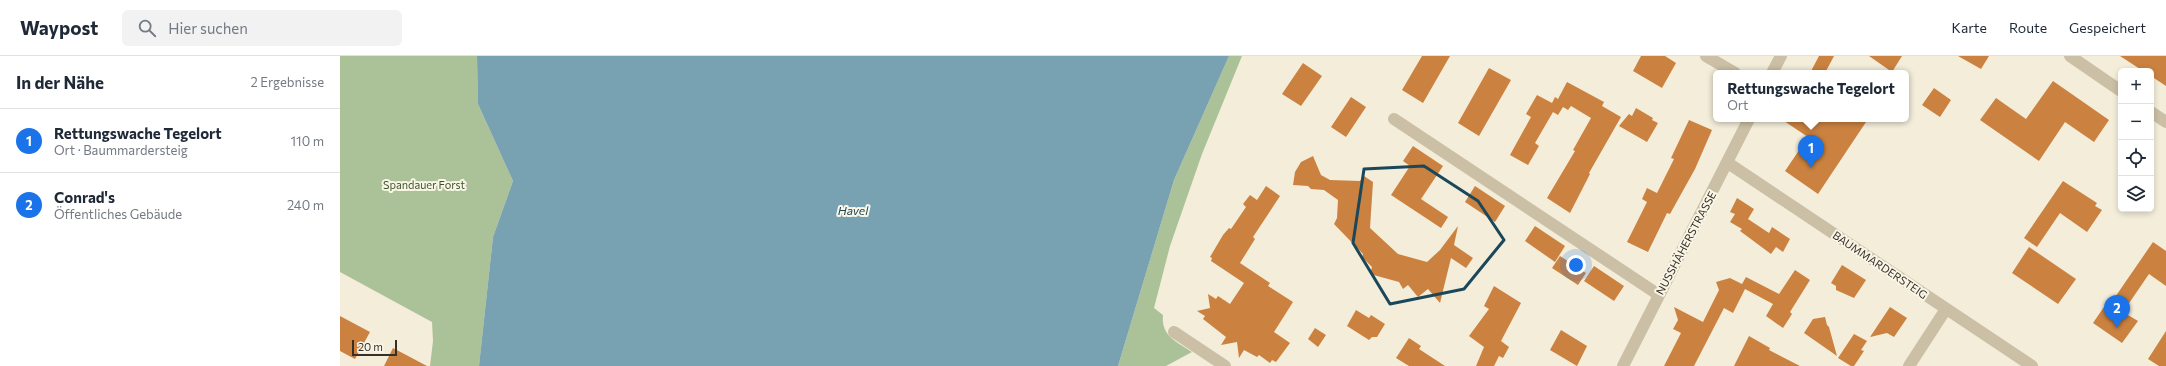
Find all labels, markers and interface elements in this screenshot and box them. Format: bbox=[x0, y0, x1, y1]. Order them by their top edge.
search box bbox=[122, 10, 402, 46]
text: Waypost bbox=[20, 16, 98, 39]
icon: search bbox=[136, 17, 158, 39]
text: Hier suchen bbox=[168, 19, 248, 37]
text: Karte bbox=[1952, 19, 1987, 36]
text: Route bbox=[2009, 19, 2047, 36]
text: Gespeichert bbox=[2069, 19, 2146, 36]
map controls bbox=[2118, 68, 2154, 212]
button: + bbox=[2118, 68, 2154, 104]
popup bbox=[1713, 70, 1909, 122]
text: In der Nähe bbox=[16, 72, 104, 93]
text: 2 Ergebnisse bbox=[250, 74, 324, 90]
text: Rettungswache Tegelort bbox=[1727, 79, 1895, 97]
text: Ort bbox=[1727, 97, 1748, 113]
button: − bbox=[2118, 104, 2154, 140]
text: Rettungswache Tegelort bbox=[54, 124, 222, 142]
text: 1 bbox=[26, 133, 32, 149]
text: 110 m bbox=[291, 133, 324, 149]
pin: 1 bbox=[1798, 135, 1824, 168]
button: locate bbox=[2118, 140, 2154, 176]
text: Ort · Baummardersteig bbox=[54, 142, 188, 158]
button: layers bbox=[2118, 176, 2154, 212]
park label: Spandauer Forst bbox=[383, 178, 465, 191]
text: Conrad's bbox=[54, 188, 115, 206]
street label: NUSSHÄHERSTRASSE bbox=[1652, 188, 1718, 297]
text: 2 bbox=[25, 197, 33, 213]
text: 240 m bbox=[287, 197, 324, 213]
water label: Havel bbox=[838, 203, 869, 217]
text: Öffentliches Gebäude bbox=[54, 206, 182, 222]
street label: BAUMMARDERSTEIG bbox=[1831, 228, 1930, 301]
your location bbox=[1566, 255, 1586, 275]
pin: 2 bbox=[2104, 295, 2130, 328]
scale bar bbox=[352, 338, 397, 357]
text: 20 m bbox=[358, 340, 383, 353]

